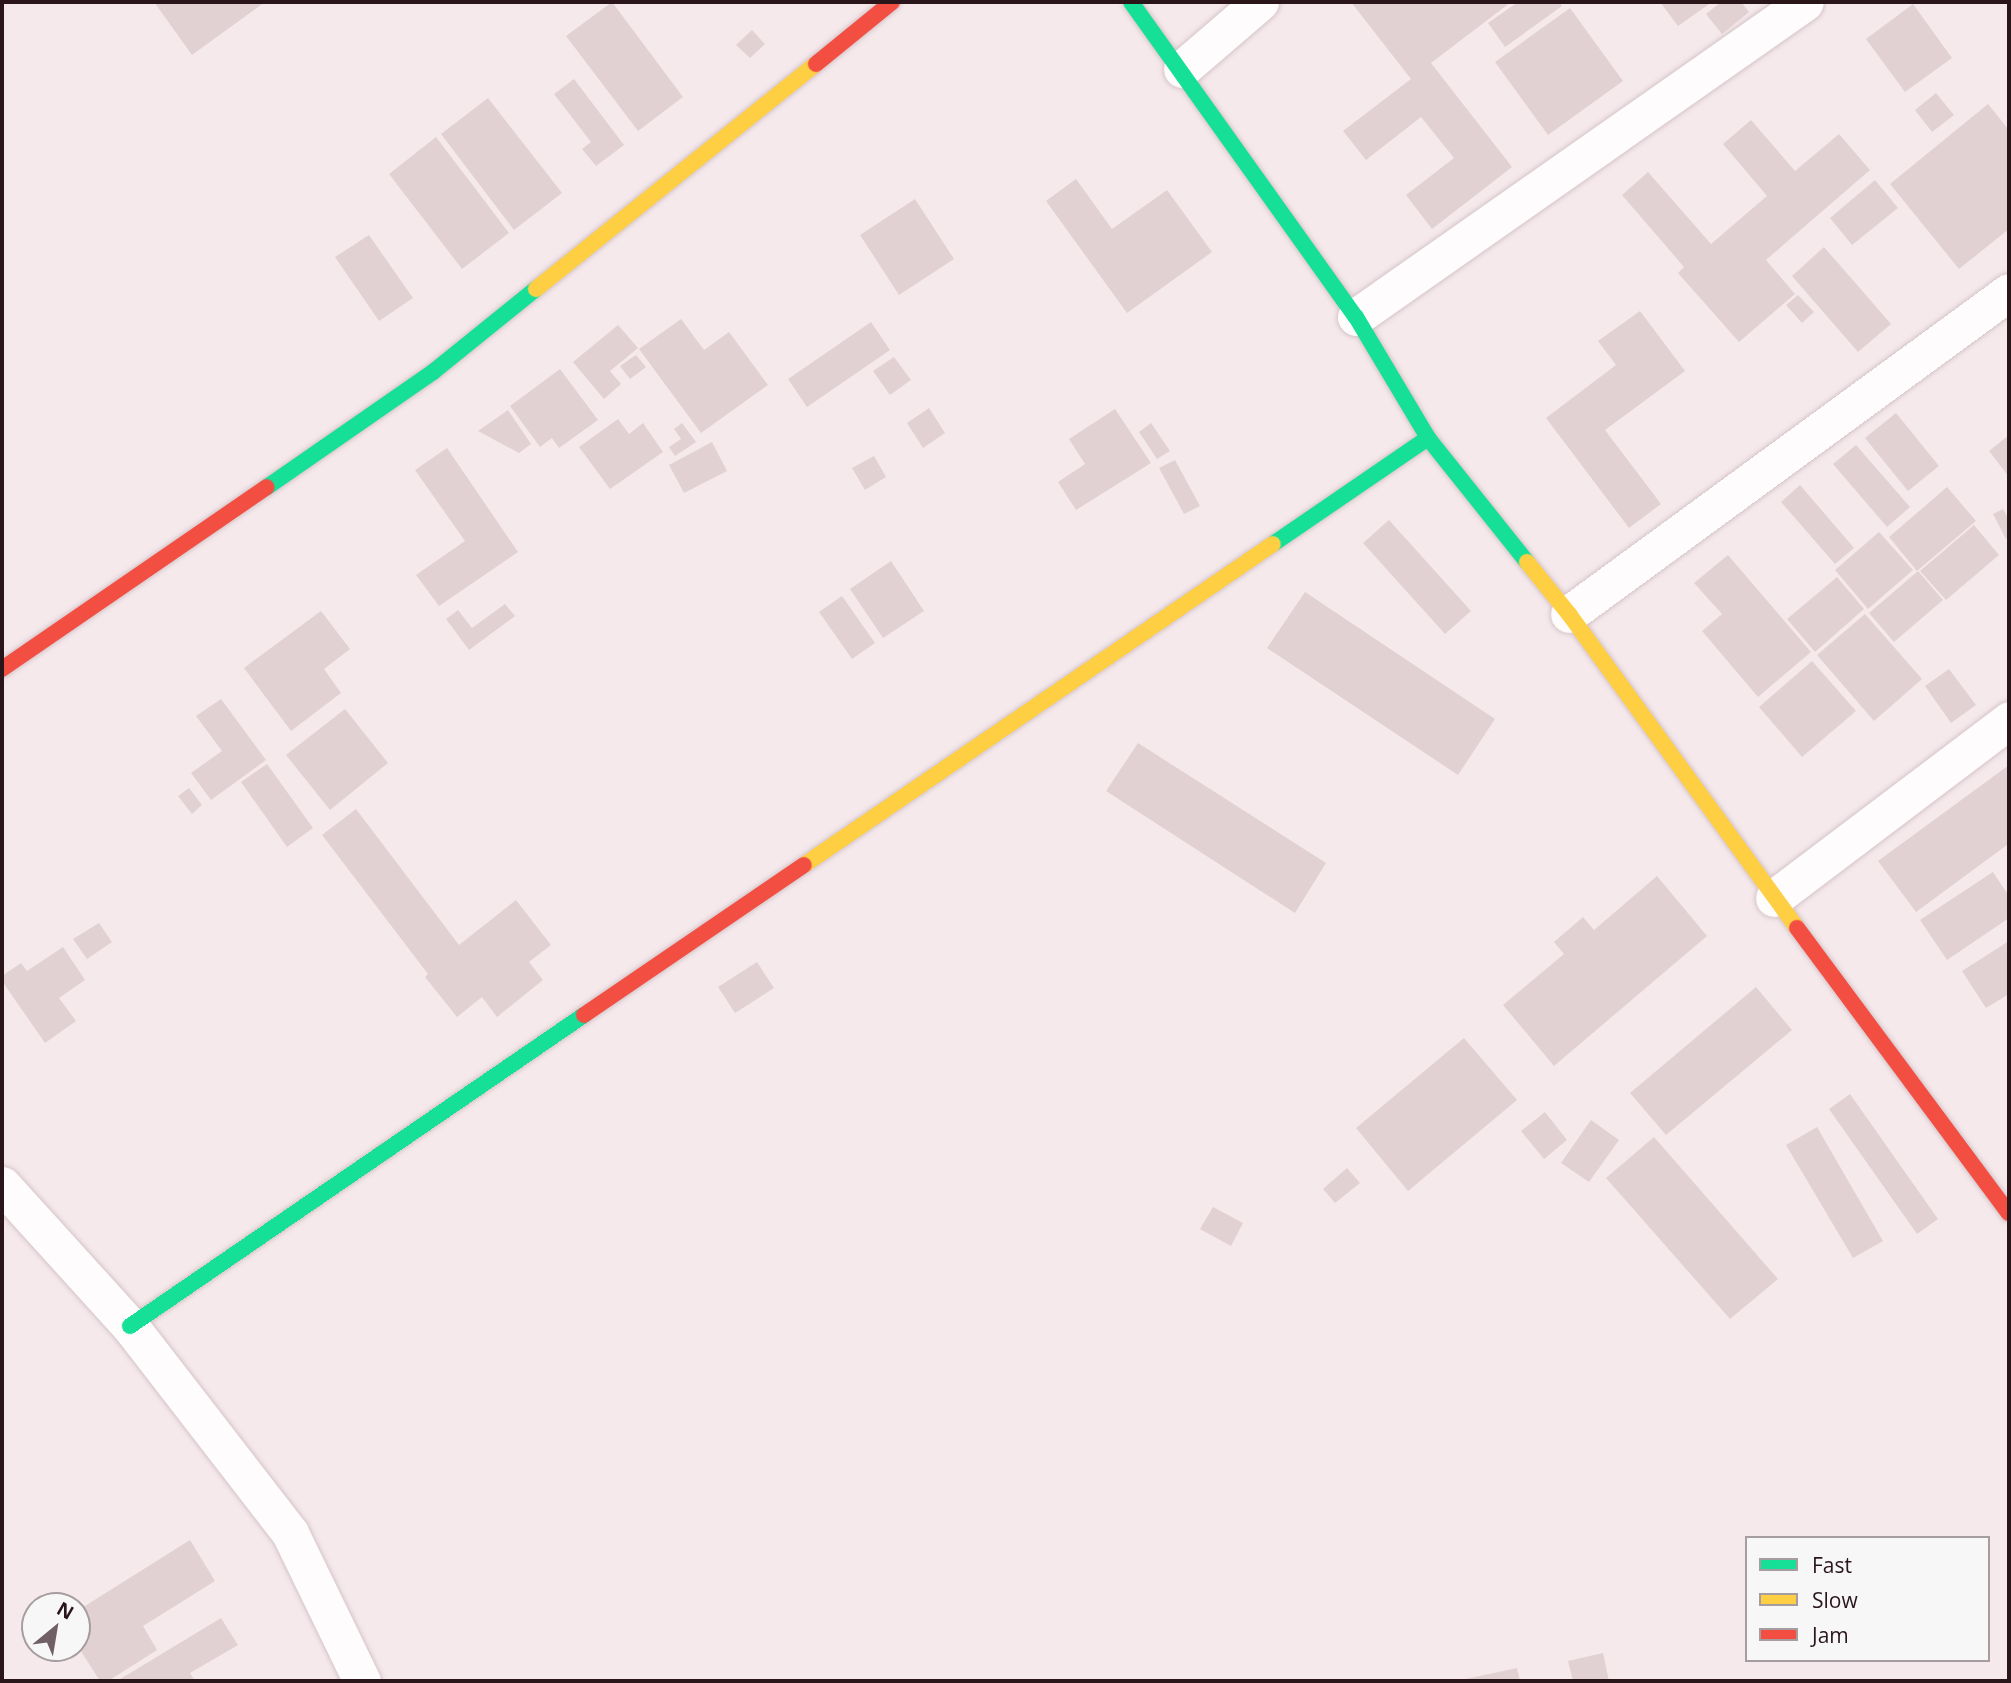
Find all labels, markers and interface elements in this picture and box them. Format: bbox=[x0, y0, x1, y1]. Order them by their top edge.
legend bbox=[1745, 1536, 1990, 1662]
text: Fast bbox=[1812, 1551, 1852, 1579]
text: Slow bbox=[1812, 1586, 1858, 1614]
north arrow bbox=[21, 1592, 91, 1662]
text: N bbox=[52, 1595, 79, 1626]
text: Jam bbox=[1812, 1621, 1849, 1649]

